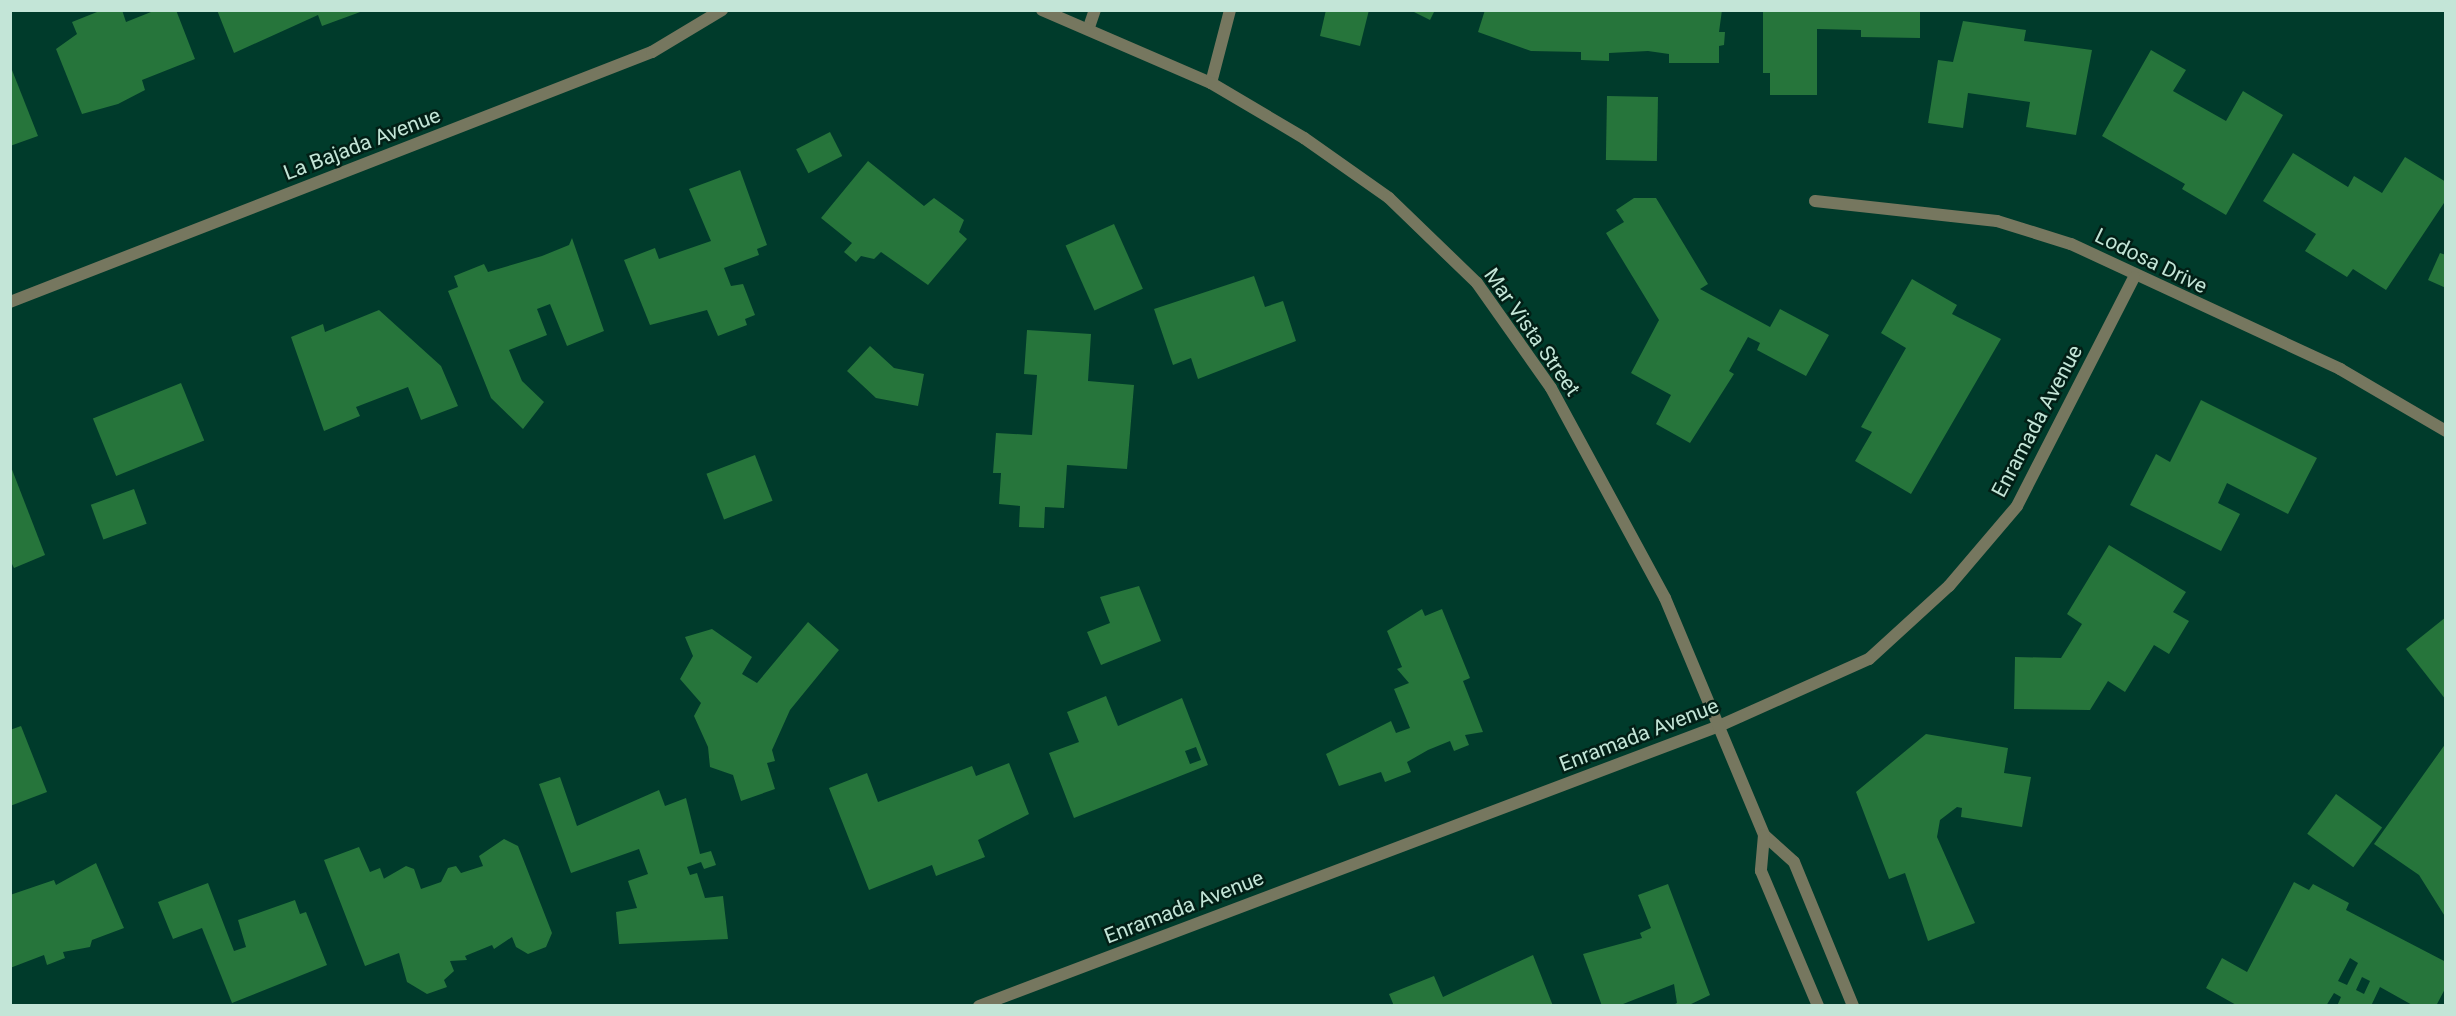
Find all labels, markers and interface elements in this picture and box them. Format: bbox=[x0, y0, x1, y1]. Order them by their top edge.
street label: La Bajada Avenue bbox=[280, 102, 444, 186]
street label: Lodosa Drive bbox=[2091, 223, 2211, 299]
street label: Mar Vista Street bbox=[1479, 263, 1585, 401]
street label: Enramada Avenue bbox=[1986, 341, 2088, 501]
street label: Enramada Avenue bbox=[1556, 693, 1722, 777]
street label: Enramada Avenue bbox=[1101, 865, 1267, 949]

